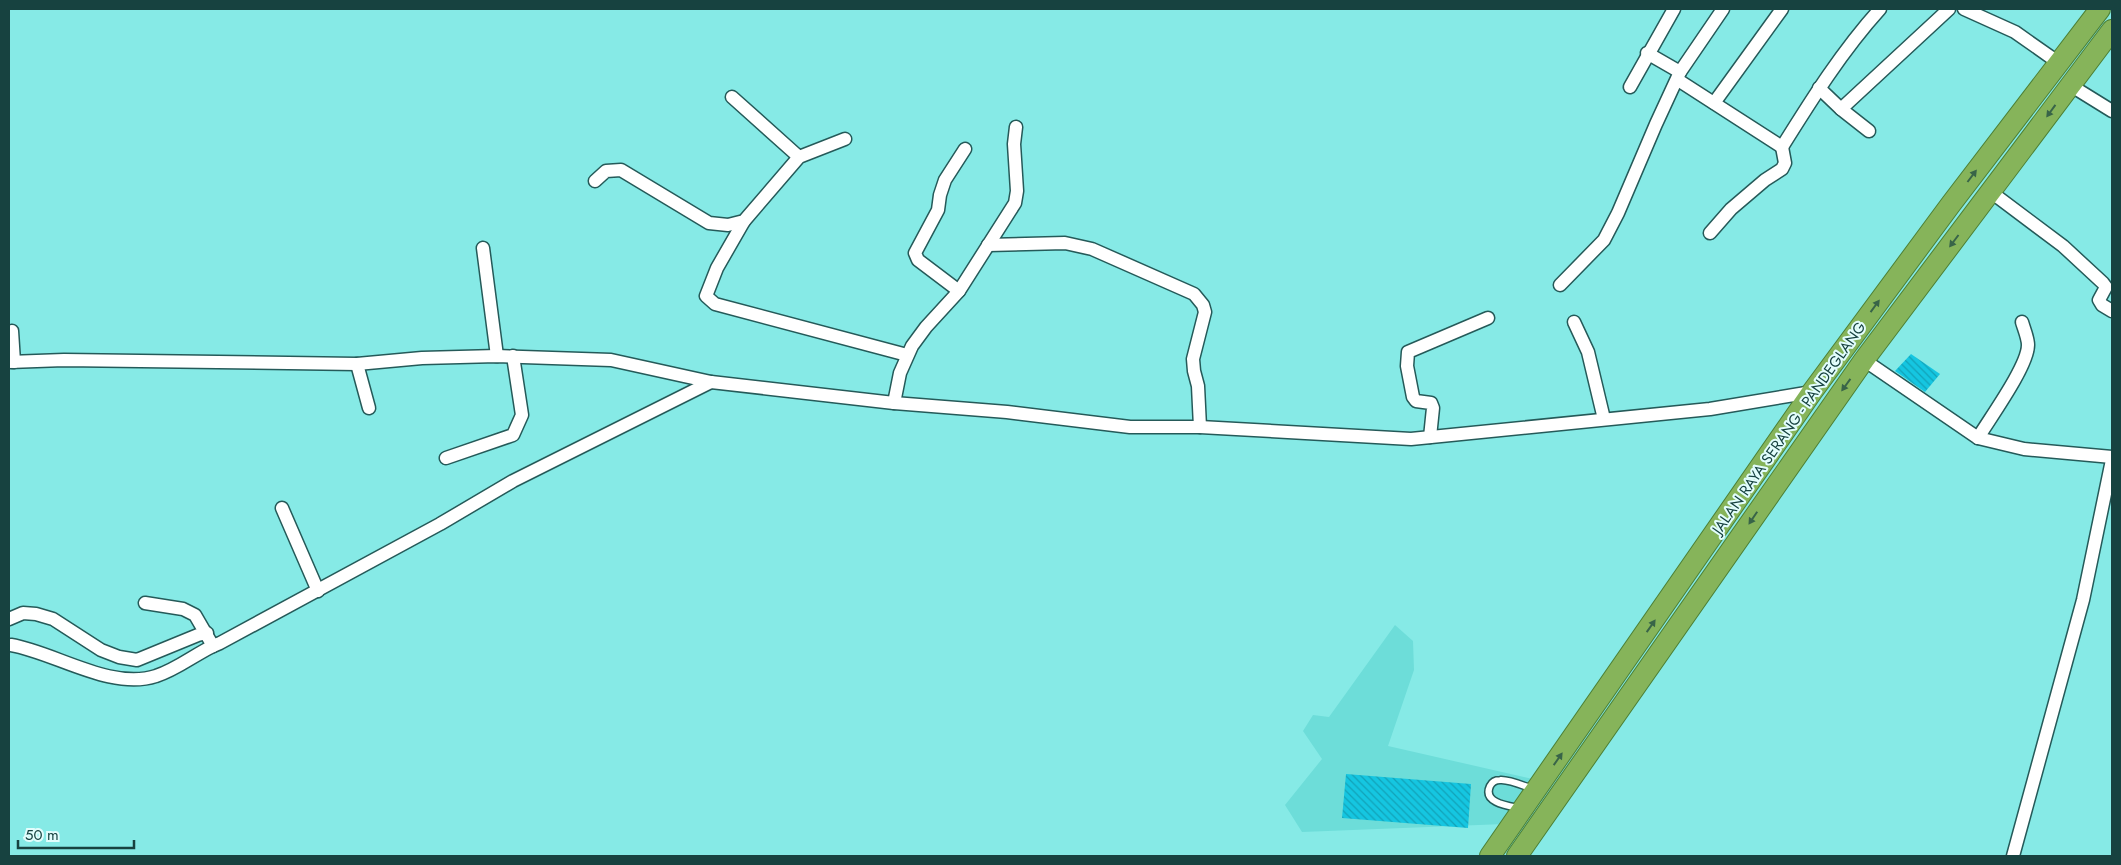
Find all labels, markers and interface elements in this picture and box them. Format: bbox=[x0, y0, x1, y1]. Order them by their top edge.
one-way arrow bbox=[2046, 104, 2056, 118]
one-way arrow bbox=[1967, 169, 1977, 183]
one-way arrow bbox=[1949, 234, 1959, 248]
one-way arrow bbox=[1870, 299, 1880, 313]
street label: JALAN RAYA SERANG - PANDEGLANG bbox=[1706, 317, 1871, 540]
one-way arrow bbox=[1841, 378, 1851, 392]
one-way arrow bbox=[1748, 511, 1758, 525]
one-way arrow bbox=[1646, 619, 1656, 632]
one-way arrow bbox=[1553, 752, 1563, 766]
scale bar bbox=[18, 818, 134, 850]
text: 50 m bbox=[25, 824, 59, 846]

